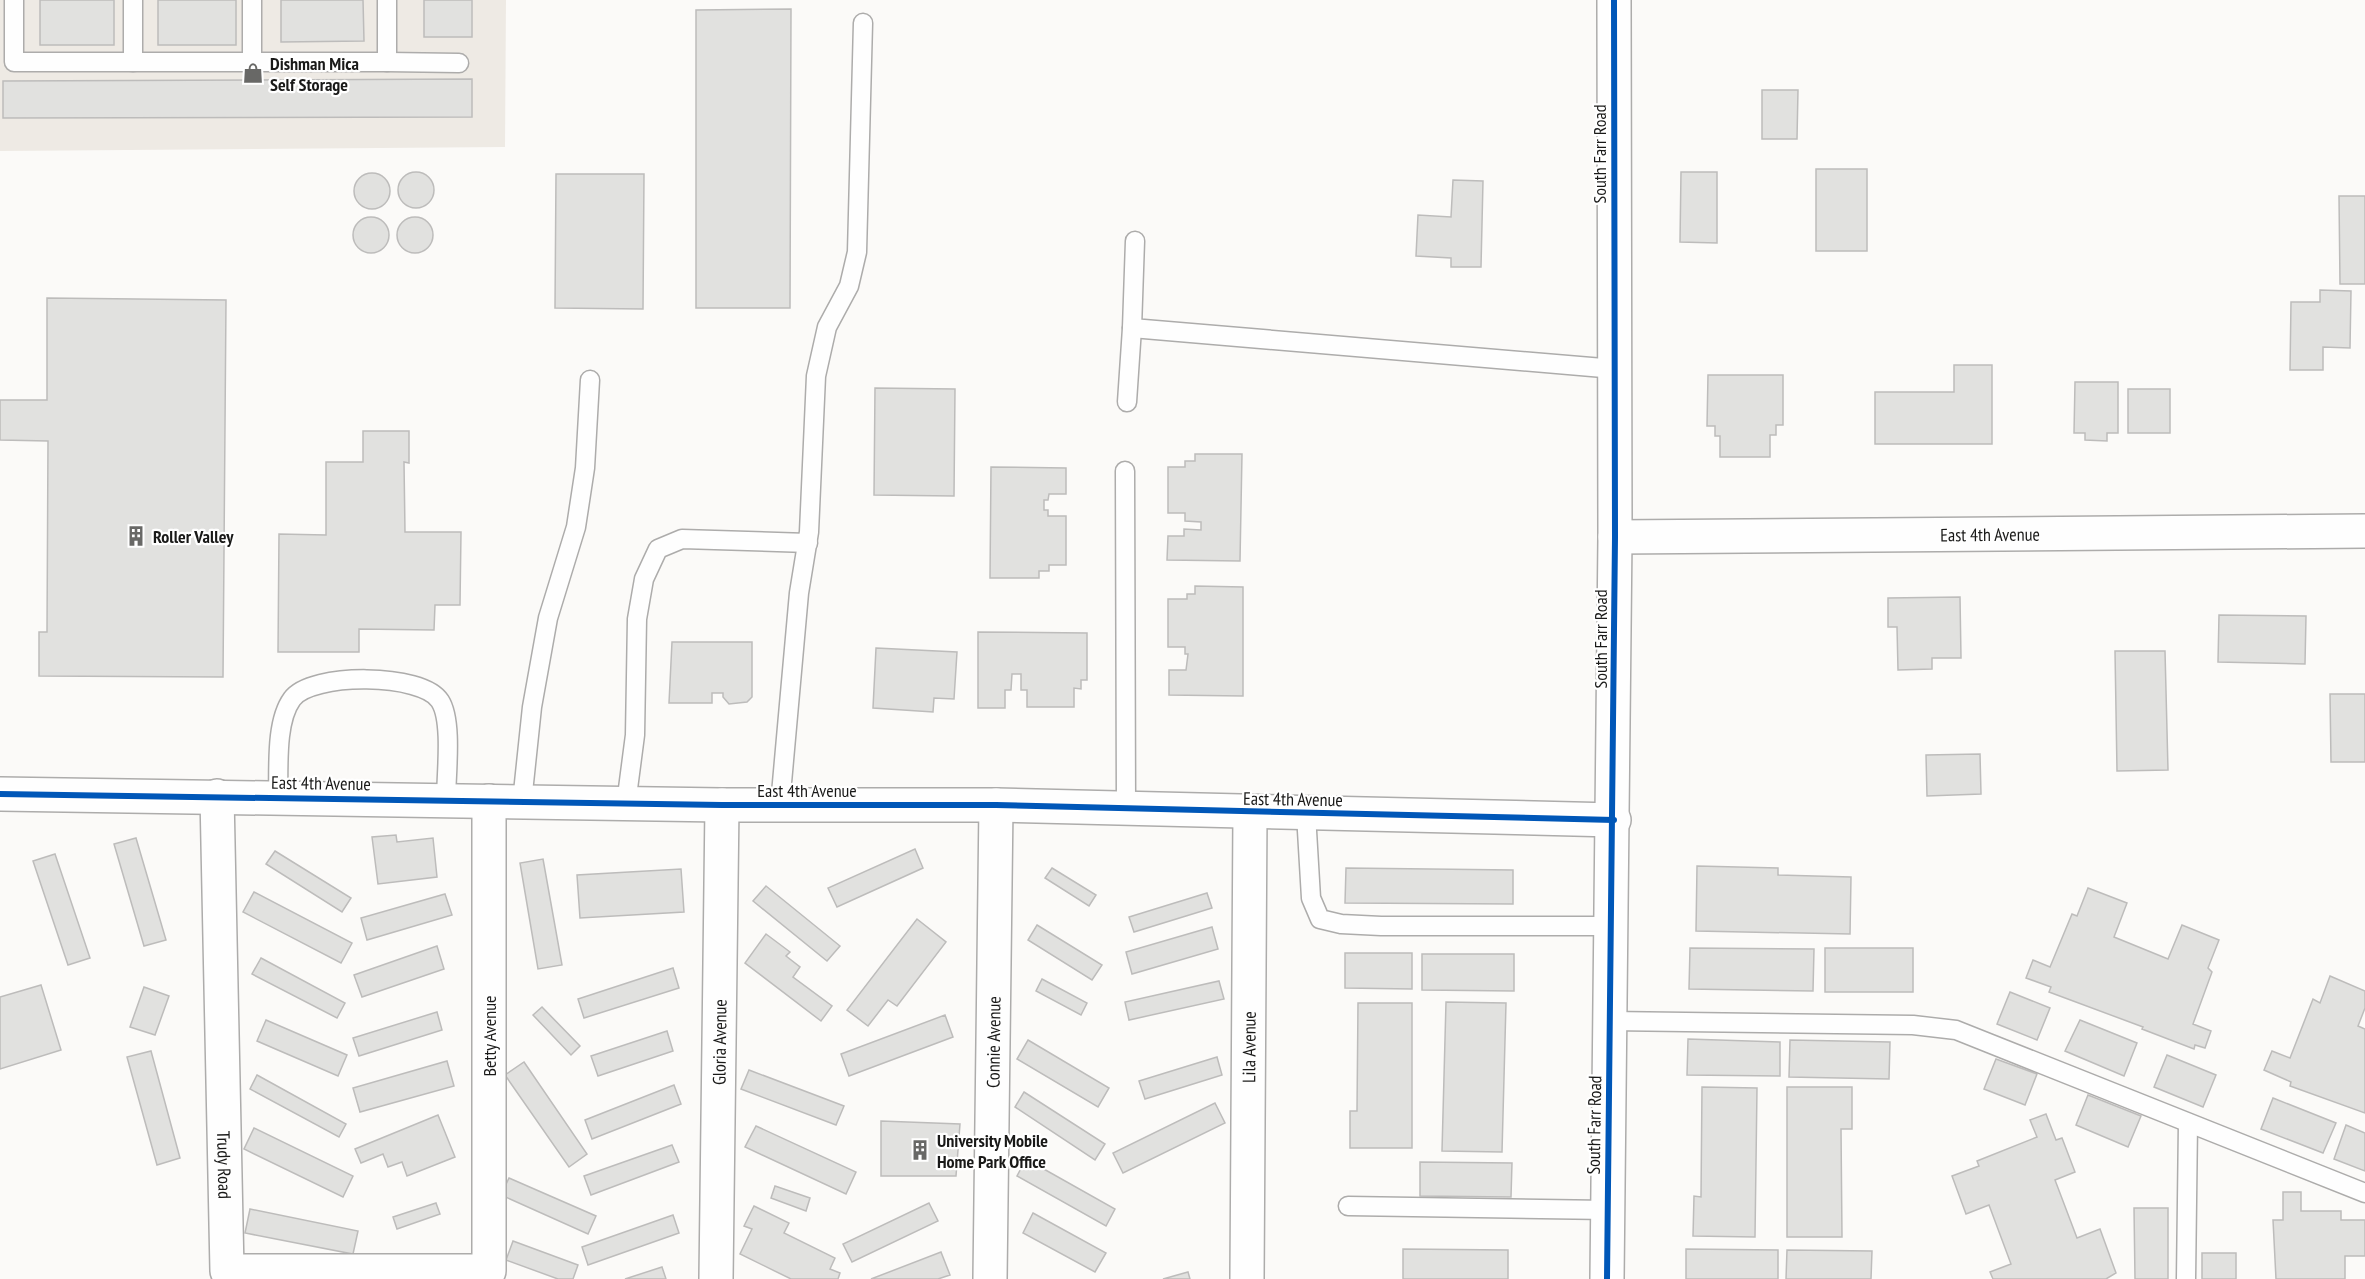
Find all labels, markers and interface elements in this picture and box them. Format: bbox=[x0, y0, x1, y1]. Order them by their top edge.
place label: Dishman Mica Self Storage bbox=[270, 52, 359, 96]
shop icon: Dishman Mica Self Storage bbox=[241, 61, 265, 85]
street label: South Farr Road bbox=[1588, 105, 1611, 204]
street label: East 4th Avenue bbox=[1940, 522, 2040, 546]
building icon: Roller Valley bbox=[124, 524, 148, 548]
place label: Roller Valley bbox=[153, 525, 234, 548]
street label: South Farr Road bbox=[1589, 590, 1612, 689]
street label: East 4th Avenue bbox=[271, 771, 371, 795]
street label: East 4th Avenue bbox=[757, 779, 857, 802]
street label: East 4th Avenue bbox=[1243, 787, 1343, 811]
street label: Betty Avenue bbox=[478, 996, 501, 1076]
street label: Connie Avenue bbox=[981, 996, 1005, 1088]
street label: Gloria Avenue bbox=[707, 999, 731, 1085]
street label: Lila Avenue bbox=[1237, 1011, 1260, 1083]
street label: South Farr Road bbox=[1582, 1075, 1606, 1175]
place label: University Mobile Home Park Office bbox=[937, 1129, 1048, 1173]
street label: Trudy Road bbox=[213, 1131, 237, 1199]
building icon: University Mobile Home Park Office bbox=[908, 1138, 932, 1162]

